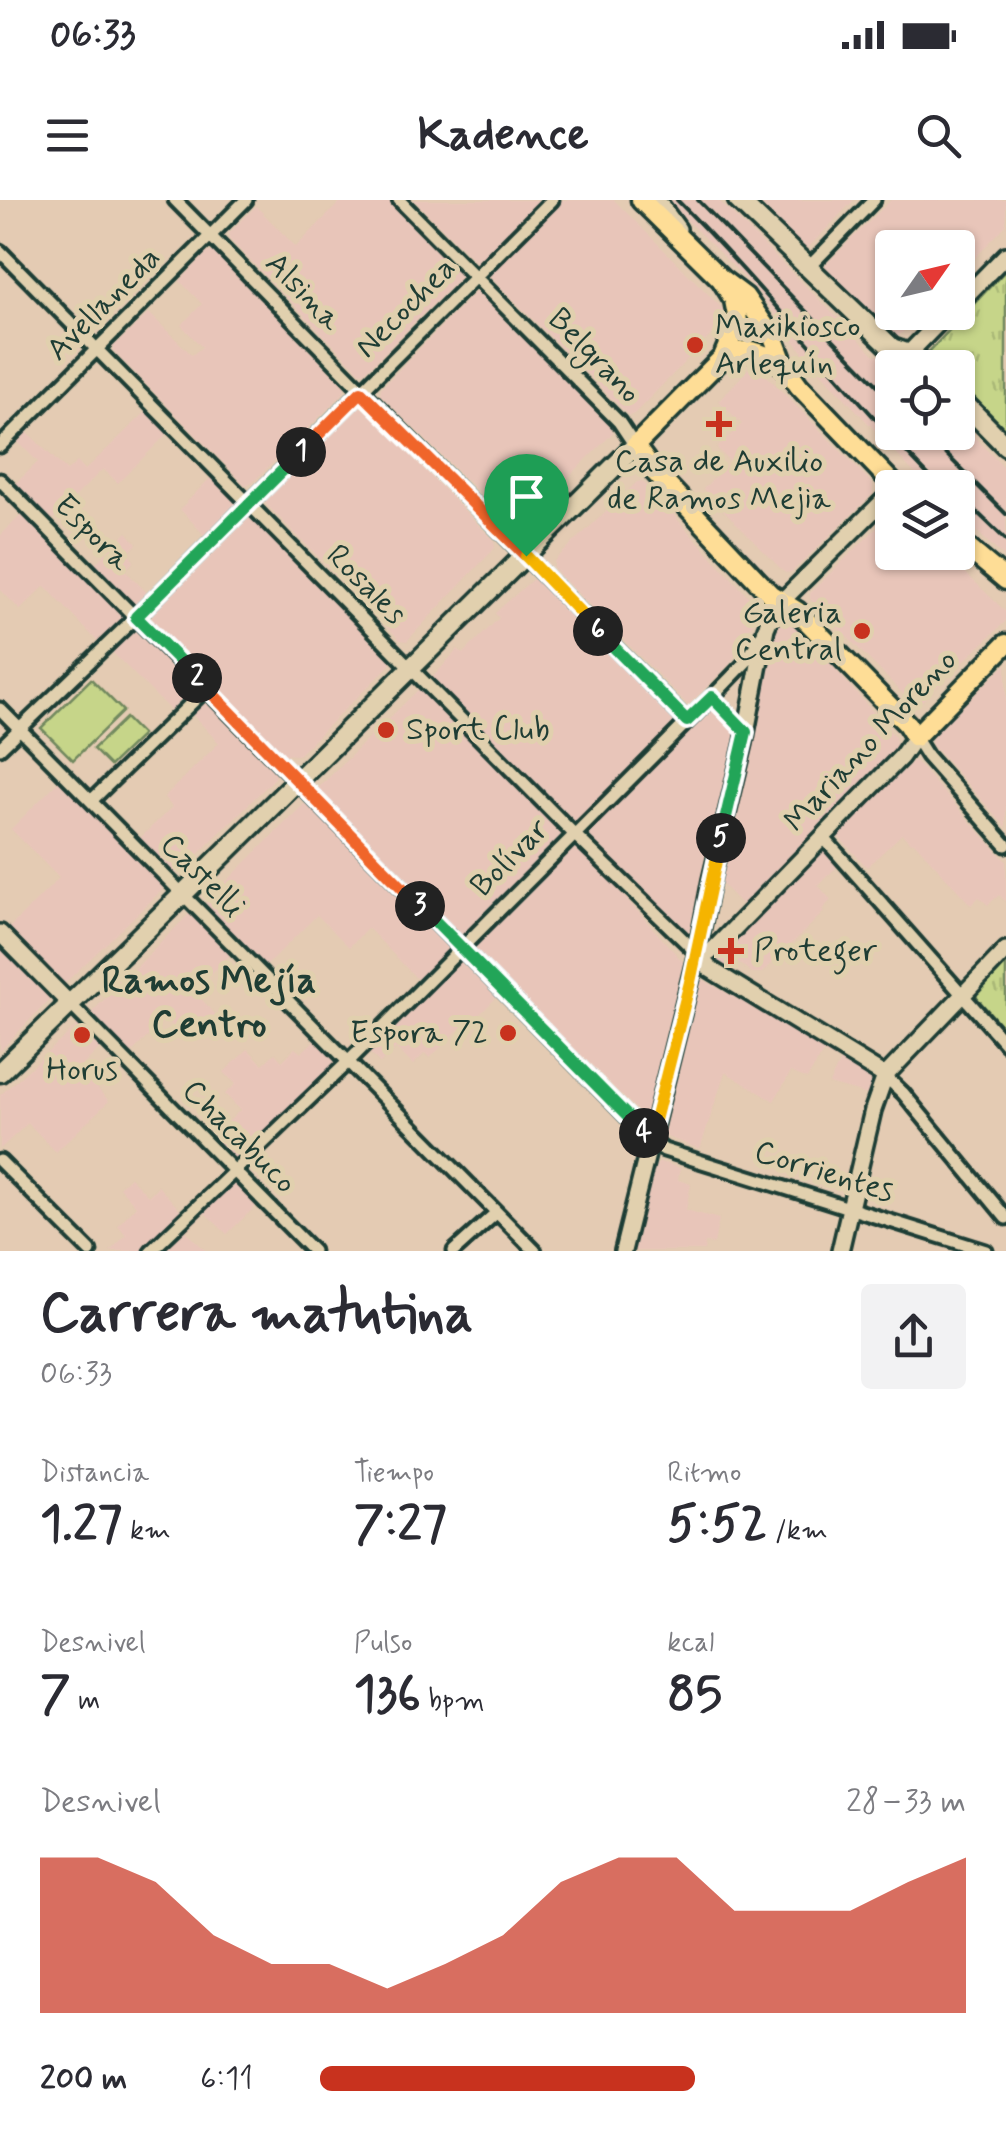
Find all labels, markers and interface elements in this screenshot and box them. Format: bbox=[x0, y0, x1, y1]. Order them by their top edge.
text: 06:33 bbox=[50, 11, 136, 60]
text: Kadence bbox=[417, 106, 589, 165]
icon: menu bbox=[40, 108, 95, 163]
icon: search bbox=[911, 108, 966, 163]
north arrow bbox=[875, 230, 975, 330]
map controls bbox=[875, 230, 975, 570]
street label: Avellaneda bbox=[38, 238, 170, 370]
street label: Alsina bbox=[255, 244, 351, 341]
street label: Necochea bbox=[346, 248, 466, 368]
street label: Belgrano bbox=[537, 299, 650, 414]
place label: Maxikiosco Arlequín bbox=[715, 306, 861, 385]
marker: Maxikiosco Arlequín bbox=[684, 334, 706, 356]
button: locate bbox=[875, 350, 975, 450]
marker: Casa de Auxilio de Ramos Mejia bbox=[706, 411, 732, 437]
pin: 1 bbox=[276, 427, 326, 477]
text: 1 bbox=[295, 433, 307, 470]
place label: Casa de Auxilio de Ramos Mejia bbox=[607, 441, 832, 520]
pin bbox=[484, 454, 569, 557]
icon: arrive bbox=[499, 469, 554, 524]
button: layers bbox=[875, 470, 975, 570]
street label: Espora bbox=[44, 485, 140, 581]
street label: Rosales bbox=[317, 536, 415, 634]
place label: Galeria Central bbox=[735, 592, 842, 671]
pin: 6 bbox=[573, 606, 623, 656]
text: 6 bbox=[591, 612, 605, 649]
marker: Galeria Central bbox=[851, 620, 873, 642]
street label: Mariano Moreno bbox=[775, 640, 967, 842]
pin: 2 bbox=[172, 653, 222, 703]
text: 2 bbox=[190, 659, 204, 696]
place label: Sport Club bbox=[406, 709, 550, 751]
marker: Sport Club bbox=[375, 719, 397, 741]
street label: Bolívar bbox=[462, 809, 559, 906]
pin: 5 bbox=[696, 813, 746, 863]
text: 5 bbox=[713, 819, 729, 856]
street label: Castelli bbox=[150, 824, 254, 928]
pin: 3 bbox=[395, 881, 445, 931]
text: 3 bbox=[414, 887, 426, 924]
place label: Proteger bbox=[754, 930, 877, 975]
marker: Proteger bbox=[718, 938, 744, 964]
district label: Ramos Mejía Centro bbox=[102, 957, 316, 1050]
place label: Espora 72 bbox=[350, 1012, 488, 1054]
marker: Espora 72 bbox=[497, 1022, 519, 1044]
marker: Horus bbox=[71, 1024, 93, 1046]
place label: Horus bbox=[46, 1049, 118, 1091]
street label: Chacabuco bbox=[173, 1071, 305, 1203]
pin: 4 bbox=[619, 1108, 669, 1158]
text: 4 bbox=[636, 1114, 652, 1151]
street label: Corrientes bbox=[749, 1131, 899, 1213]
text: Carrera matutina bbox=[40, 1279, 473, 1351]
button: share bbox=[861, 1284, 966, 1389]
text: 06:33 bbox=[40, 1353, 112, 1395]
text: Distancia bbox=[40, 1455, 149, 1492]
text: Tiempo bbox=[354, 1455, 434, 1492]
text: Ritmo bbox=[667, 1455, 741, 1492]
text: 1.27 bbox=[40, 1492, 122, 1558]
text: 7:27 bbox=[354, 1492, 447, 1558]
text: 5:52 bbox=[667, 1492, 767, 1558]
text: km bbox=[122, 1513, 171, 1550]
text: /km bbox=[767, 1513, 828, 1550]
text: Desnivel bbox=[40, 1625, 146, 1662]
text: Pulso bbox=[354, 1625, 412, 1662]
text: kcal bbox=[667, 1625, 714, 1662]
text: 7 bbox=[40, 1662, 70, 1728]
text: 136 bbox=[354, 1662, 421, 1728]
text: 85 bbox=[667, 1662, 722, 1728]
text: m bbox=[70, 1683, 100, 1720]
text: bpm bbox=[421, 1683, 485, 1720]
text: Desnivel bbox=[40, 1781, 161, 1823]
text: 28–33 m bbox=[846, 1781, 966, 1823]
text: 200 m bbox=[40, 2058, 127, 2100]
text: 6:11 bbox=[200, 2058, 253, 2100]

